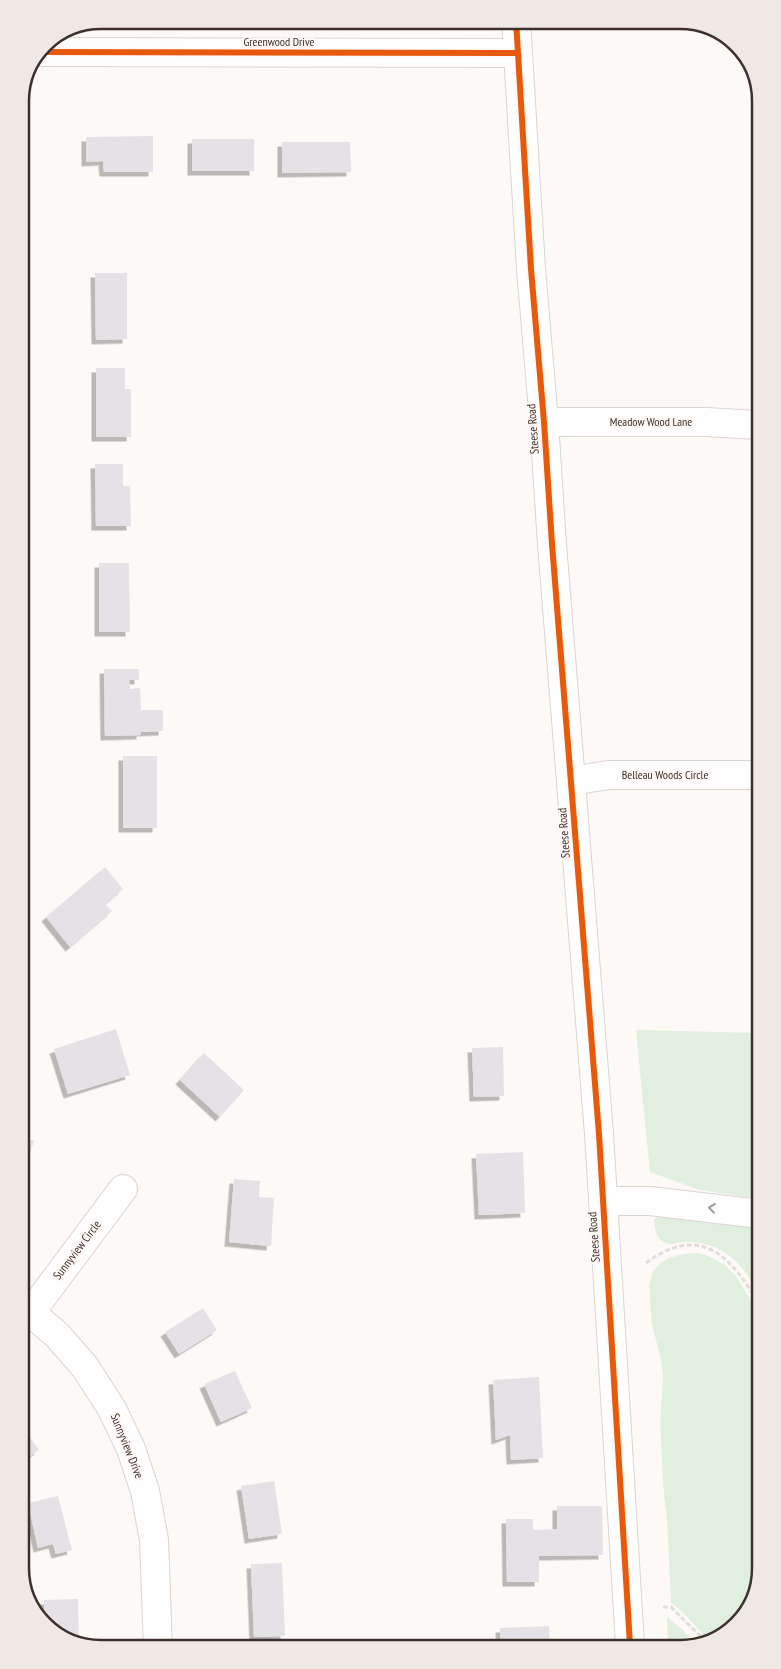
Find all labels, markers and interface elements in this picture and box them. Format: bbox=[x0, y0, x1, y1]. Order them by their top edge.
street label: Greenwood Drive bbox=[243, 34, 315, 49]
street label: Steese Road bbox=[523, 403, 542, 455]
street label: Meadow Wood Lane bbox=[610, 414, 692, 429]
street label: Belleau Woods Circle bbox=[622, 767, 708, 782]
street label: Steese Road bbox=[554, 807, 573, 859]
one-way arrow bbox=[707, 1203, 715, 1214]
street label: Steese Road bbox=[584, 1211, 603, 1263]
street label: Sunnyview Circle bbox=[49, 1217, 104, 1282]
street label: Sunnyview Drive bbox=[108, 1411, 147, 1481]

